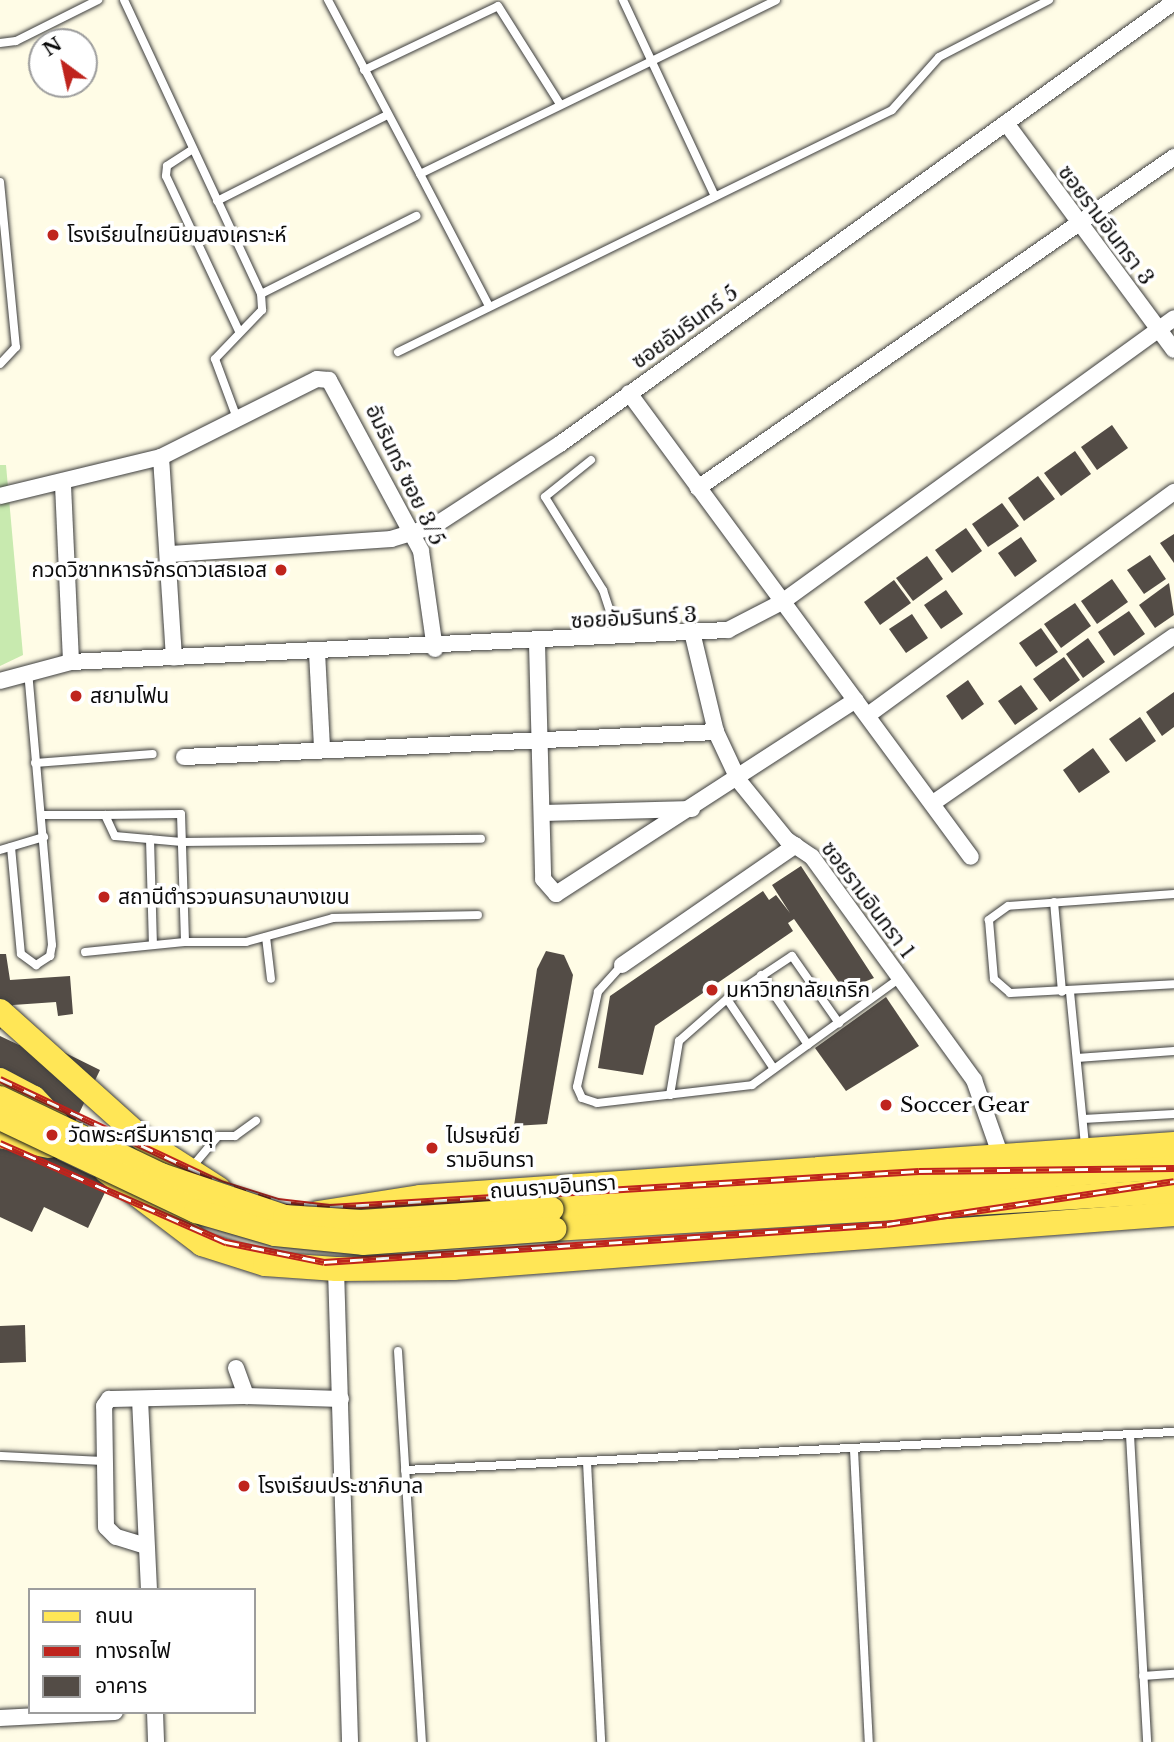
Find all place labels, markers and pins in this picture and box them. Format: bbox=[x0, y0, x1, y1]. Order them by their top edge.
place label: โรงเรียนไทยนิยมสงเคราะห์ bbox=[67, 222, 287, 248]
marker: โรงเรียนไทยนิยมสงเคราะห์ bbox=[45, 227, 61, 243]
place label: กวดวิชาทหารจักรดาวเสธเอส bbox=[32, 557, 267, 583]
marker: กวดวิชาทหารจักรดาวเสธเอส bbox=[273, 562, 289, 578]
place label: สยามโฟน bbox=[90, 683, 169, 709]
marker: สยามโฟน bbox=[68, 688, 84, 704]
place label: สถานีตำรวจนครบาลบางเขน bbox=[118, 884, 350, 910]
marker: สถานีตำรวจนครบาลบางเขน bbox=[96, 889, 112, 905]
place label: มหาวิทยาลัยเกริก bbox=[726, 977, 870, 1003]
marker: มหาวิทยาลัยเกริก bbox=[704, 982, 720, 998]
place label: Soccer Gear bbox=[900, 1092, 1030, 1118]
marker: Soccer Gear bbox=[878, 1097, 894, 1113]
place label: วัดพระศรีมหาธาตุ bbox=[68, 1122, 214, 1148]
place label: ไปรษณีย์ รามอินทรา bbox=[446, 1123, 534, 1173]
marker: วัดพระศรีมหาธาตุ bbox=[42, 1125, 62, 1145]
marker: ไปรษณีย์ รามอินทรา bbox=[424, 1140, 440, 1156]
place label: โรงเรียนประชาภิบาล bbox=[258, 1473, 423, 1499]
marker: โรงเรียนประชาภิบาล bbox=[236, 1478, 252, 1494]

